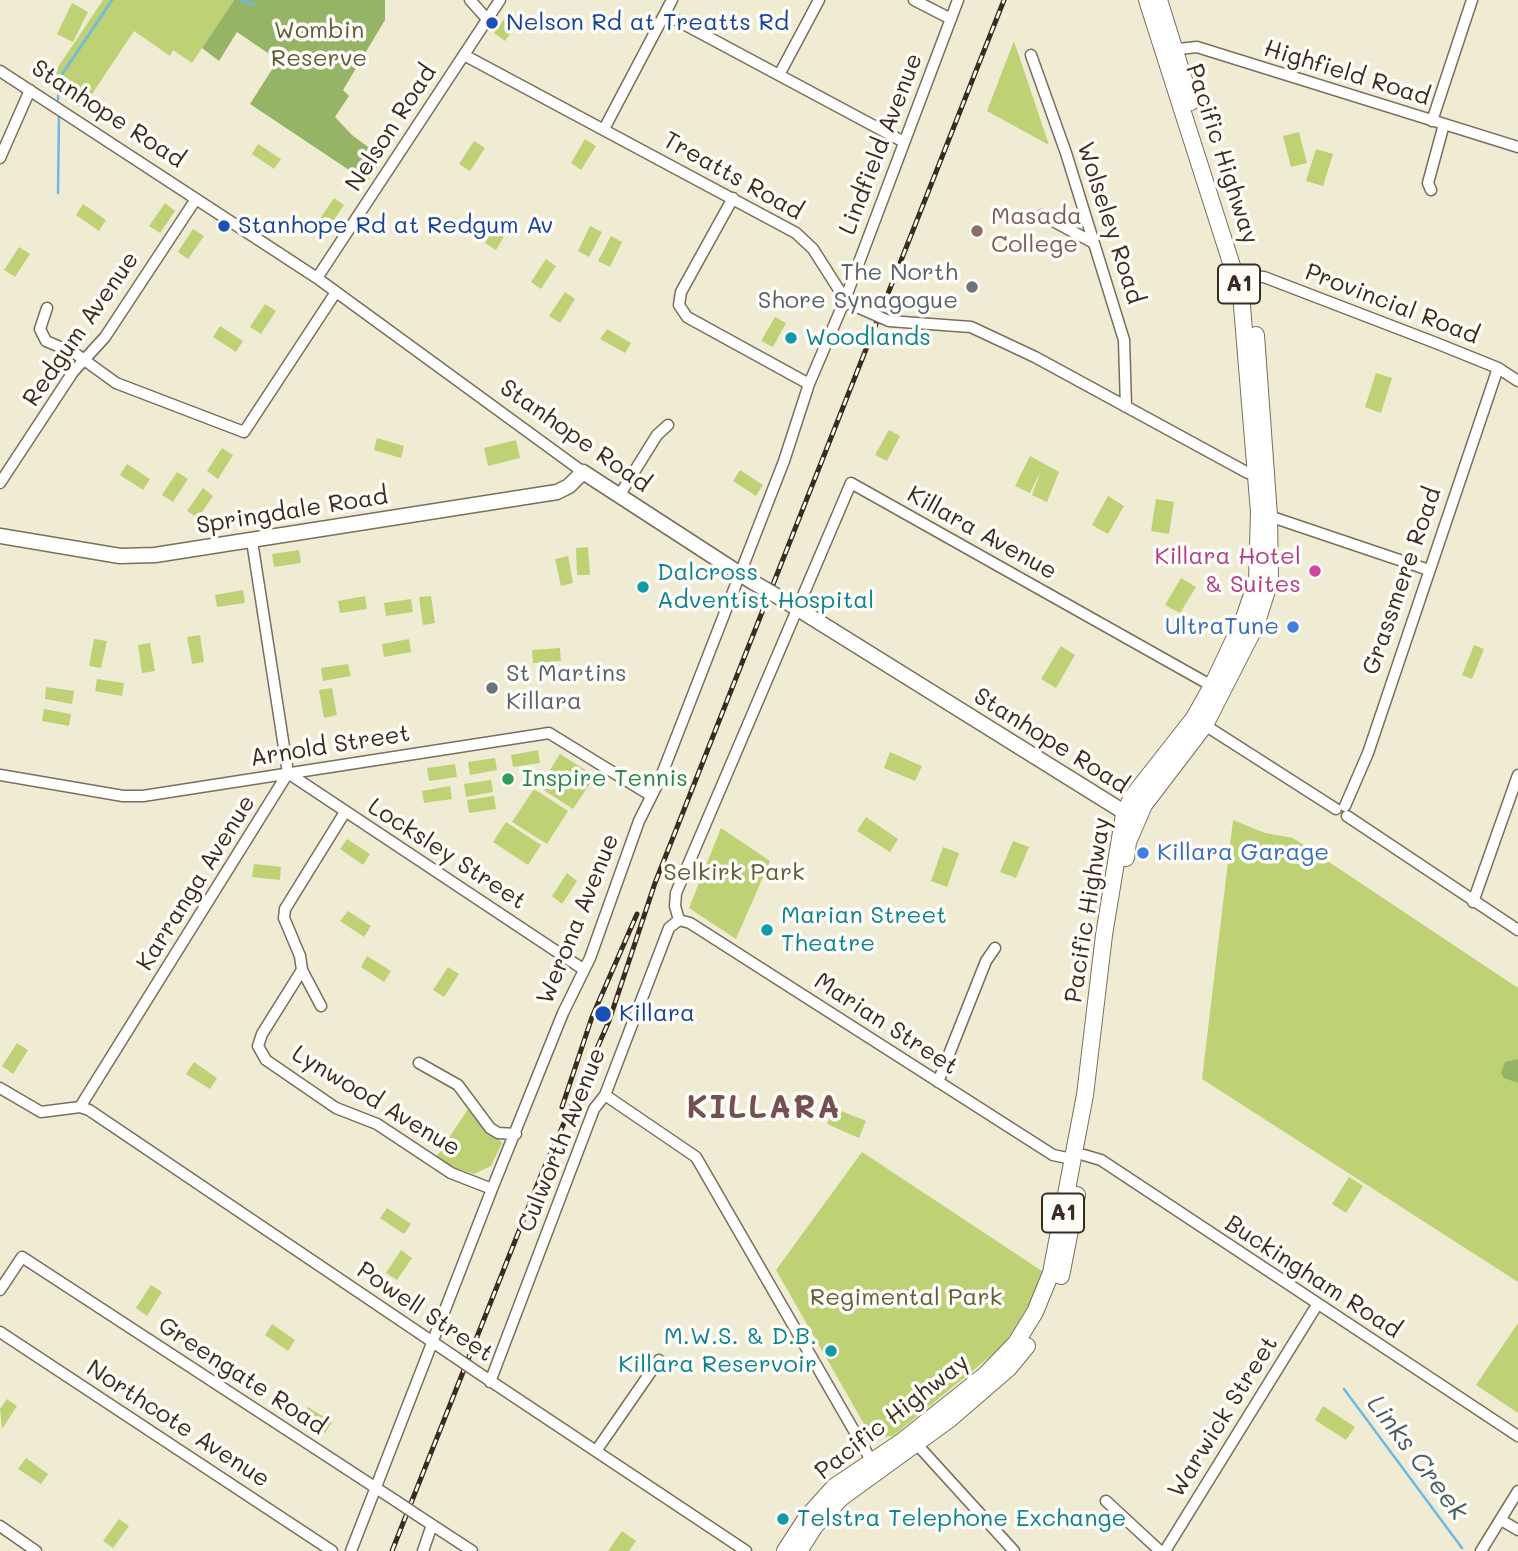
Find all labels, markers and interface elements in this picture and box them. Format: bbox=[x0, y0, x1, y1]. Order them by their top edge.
place label: Nelson Rd at Treatts Rd bbox=[506, 9, 789, 37]
marker: Nelson Rd at Treatts Rd bbox=[484, 15, 500, 31]
park label: Wombin Reserve bbox=[271, 17, 367, 73]
street label: Highfield Road bbox=[1260, 34, 1434, 112]
street label: Lindfield Avenue bbox=[833, 49, 929, 239]
street label: Stanhope Road bbox=[26, 54, 190, 174]
street label: Nelson Road bbox=[339, 59, 443, 197]
street label: Pacific Highway bbox=[1179, 60, 1265, 248]
street label: Treatts Road bbox=[658, 126, 808, 226]
street label: Wolseley Road bbox=[1070, 138, 1150, 308]
place label: Masada College bbox=[991, 203, 1082, 259]
place label: Stanhope Rd at Redgum Av bbox=[238, 212, 553, 240]
marker: Stanhope Rd at Redgum Av bbox=[216, 218, 232, 234]
marker: Masada College bbox=[969, 223, 985, 239]
street label: Redgum Avenue bbox=[17, 246, 145, 412]
street label: Provincial Road bbox=[1301, 258, 1483, 350]
place label: The North Shore Synagogue bbox=[758, 259, 958, 315]
road number: A1 bbox=[1218, 264, 1260, 304]
marker: The North Shore Synagogue bbox=[964, 279, 980, 295]
place label: Woodlands bbox=[805, 324, 931, 352]
marker: Woodlands bbox=[783, 330, 799, 346]
street label: Stanhope Road bbox=[494, 373, 656, 499]
street label: Killara Avenue bbox=[902, 480, 1062, 586]
street label: Springdale Road bbox=[194, 482, 390, 540]
street label: Grassmere Road bbox=[1356, 483, 1448, 679]
place label: Killara Hotel & Suites bbox=[1155, 543, 1301, 599]
place label: Dalcross Adventist Hospital bbox=[657, 559, 874, 615]
marker: Killara Hotel & Suites bbox=[1307, 563, 1323, 579]
marker: Dalcross Adventist Hospital bbox=[635, 579, 651, 595]
place label: UltraTune bbox=[1165, 613, 1279, 641]
marker: UltraTune bbox=[1285, 619, 1301, 635]
place label: St Martins Killara bbox=[506, 660, 627, 716]
marker: St Martins Killara bbox=[484, 680, 500, 696]
street label: Stanhope Road bbox=[968, 682, 1134, 800]
street label: Arnold Street bbox=[248, 719, 412, 773]
place label: Inspire Tennis bbox=[522, 765, 688, 793]
marker: Inspire Tennis bbox=[500, 771, 516, 787]
street label: Karranga Avenue bbox=[130, 790, 262, 976]
street label: Locksley Street bbox=[362, 792, 532, 916]
street label: Pacific Highway bbox=[1059, 815, 1117, 1005]
street label: Werona Avenue bbox=[531, 830, 625, 1008]
place label: Killara Garage bbox=[1157, 839, 1329, 867]
marker: Killara Garage bbox=[1135, 845, 1151, 861]
park label: Selkirk Park bbox=[663, 859, 805, 887]
place label: Marian Street Theatre bbox=[781, 902, 947, 958]
marker: Marian Street Theatre bbox=[759, 922, 775, 938]
street label: Marian Street bbox=[809, 967, 963, 1081]
place label: Killara bbox=[619, 1000, 695, 1028]
marker: Killara bbox=[593, 1004, 613, 1024]
street label: Lynwood Avenue bbox=[287, 1039, 465, 1163]
street label: Culworth Avenue bbox=[512, 1044, 612, 1236]
district label: KILLARA bbox=[687, 1089, 841, 1127]
road number: A1 bbox=[1042, 1194, 1084, 1232]
street label: Buckingham Road bbox=[1219, 1209, 1407, 1345]
street label: Powell Street bbox=[351, 1256, 499, 1368]
park label: Regimental Park bbox=[810, 1284, 1002, 1312]
street label: Greengate Road bbox=[153, 1311, 331, 1441]
place label: M.W.S. & D.B. Killara Reservoir bbox=[618, 1323, 817, 1379]
street label: Warwick Street bbox=[1162, 1331, 1284, 1503]
marker: M.W.S. & D.B. Killara Reservoir bbox=[823, 1343, 839, 1359]
street label: Pacific Highway bbox=[809, 1348, 975, 1486]
street label: Northcote Avenue bbox=[81, 1354, 275, 1494]
water label: Links Creek bbox=[1360, 1389, 1474, 1527]
place label: Telstra Telephone Exchange bbox=[797, 1505, 1126, 1533]
marker: Telstra Telephone Exchange bbox=[775, 1511, 791, 1527]

